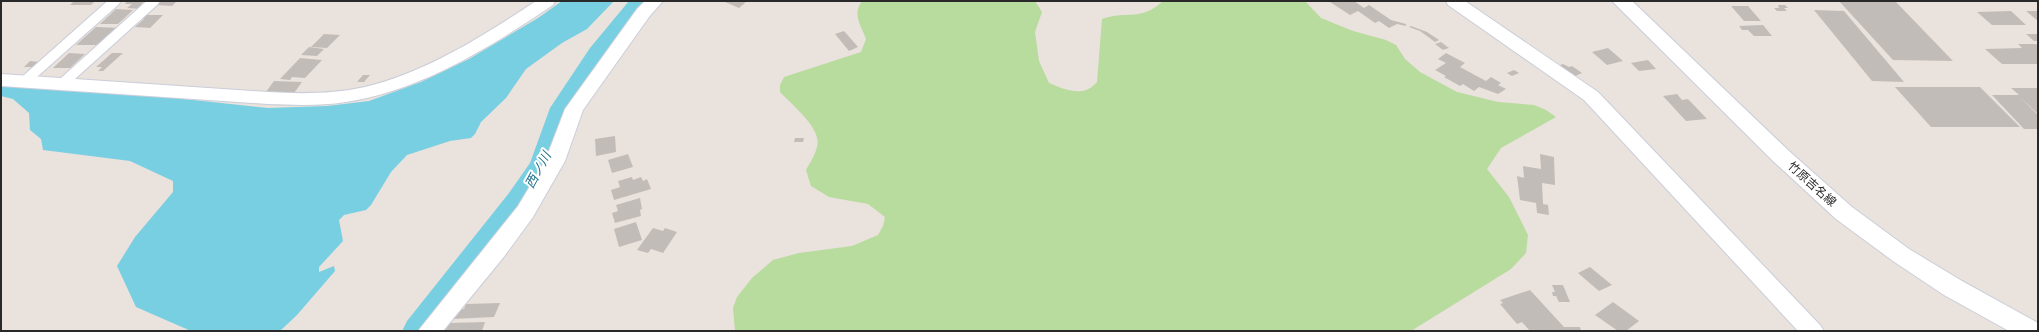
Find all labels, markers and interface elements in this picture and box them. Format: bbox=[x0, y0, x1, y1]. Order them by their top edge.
water label: 西ノ川 bbox=[521, 147, 556, 191]
street label: 竹原吉名線 bbox=[1784, 158, 1840, 210]

